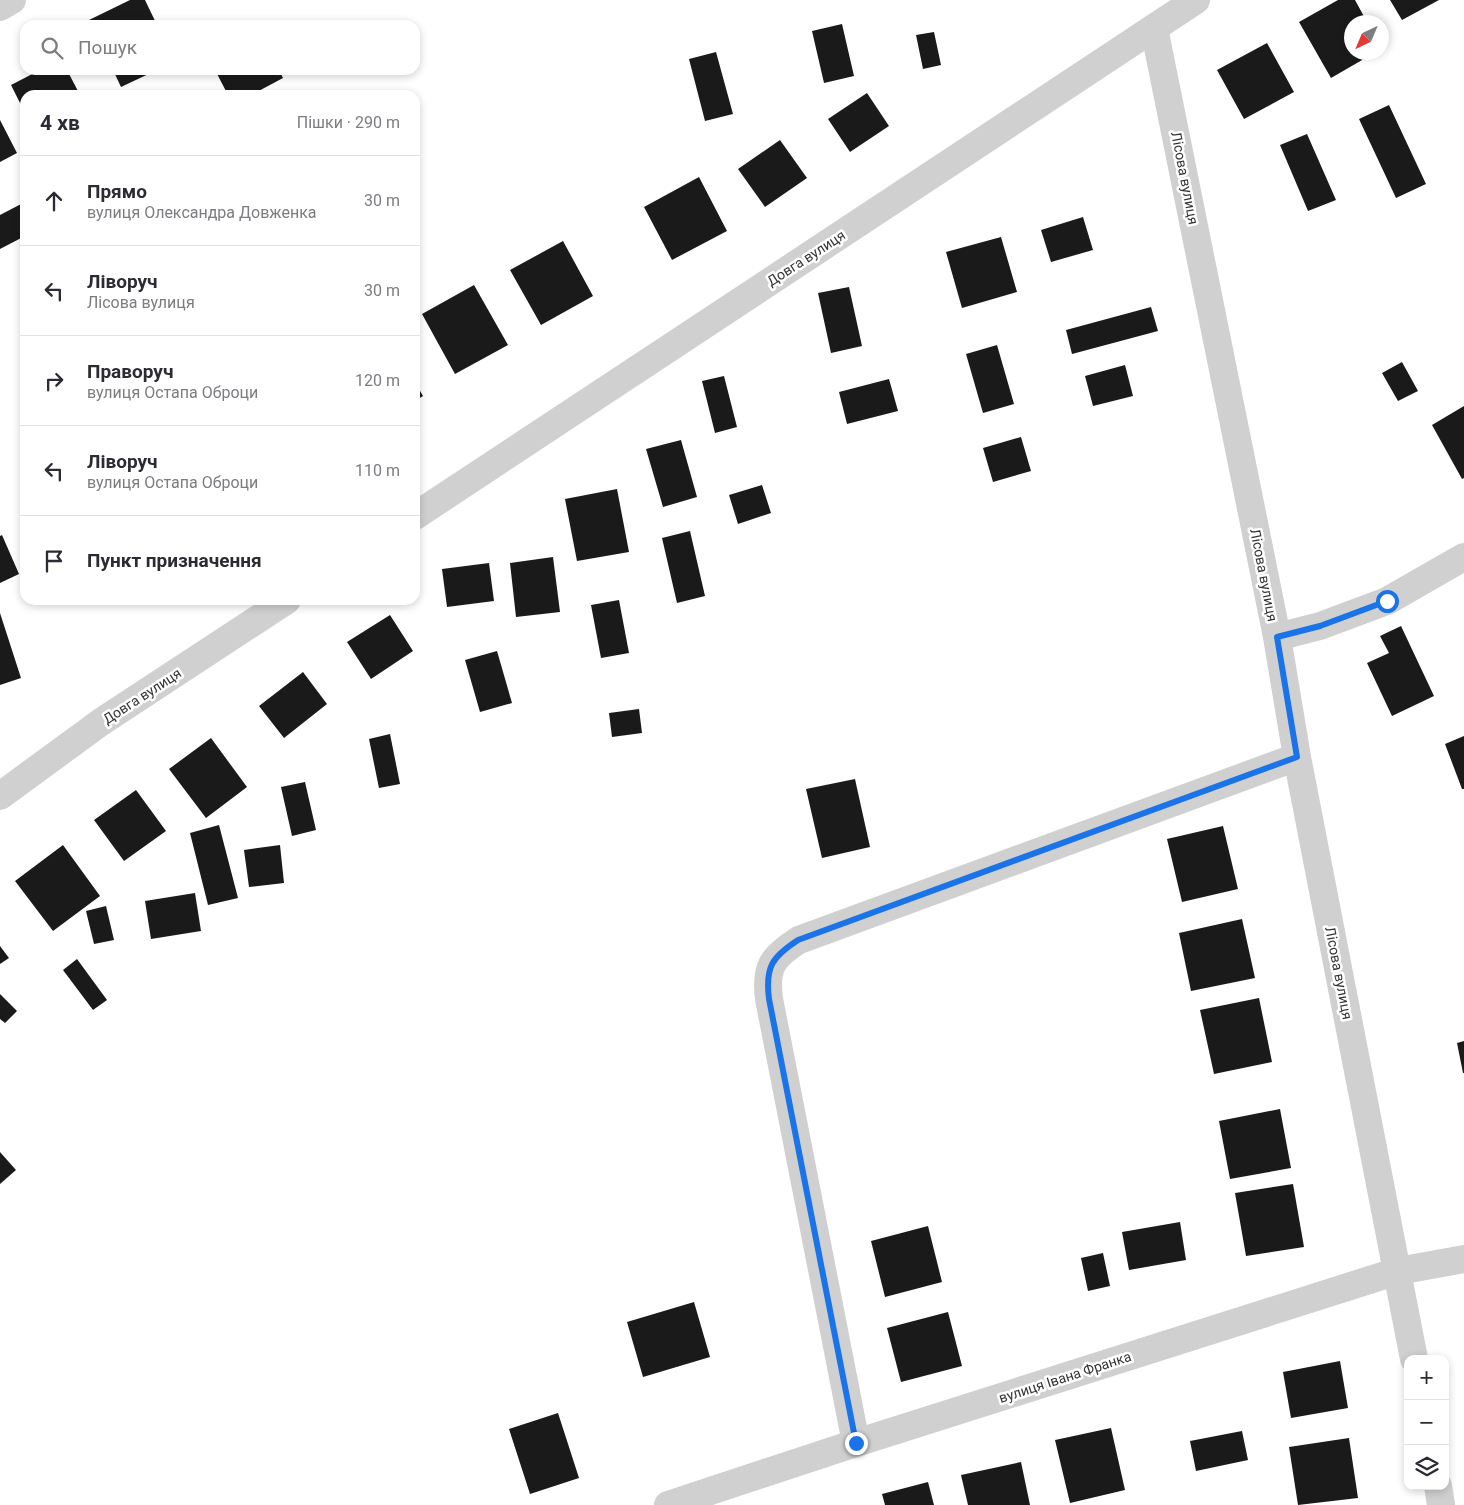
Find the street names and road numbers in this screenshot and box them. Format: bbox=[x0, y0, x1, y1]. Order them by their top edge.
street label: Лісова вулиця bbox=[1168, 130, 1202, 226]
street label: Довга вулиця bbox=[764, 227, 848, 289]
street label: Лісова вулиця bbox=[1247, 527, 1281, 623]
street label: Довга вулиця bbox=[100, 665, 184, 727]
street label: Лісова вулиця bbox=[1322, 925, 1356, 1021]
street label: вулиця Івана Франка bbox=[997, 1348, 1133, 1406]

